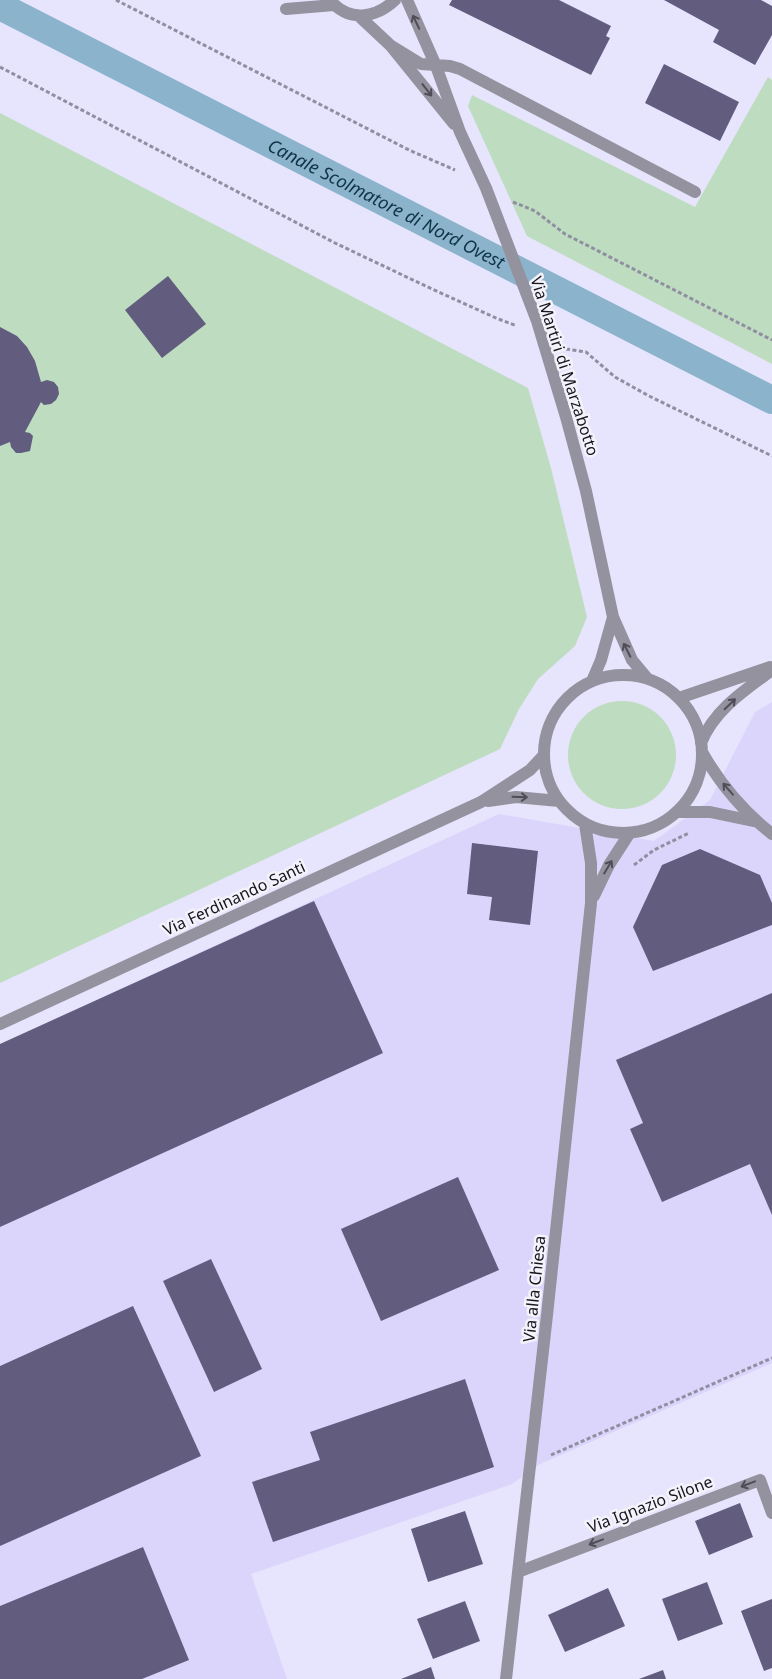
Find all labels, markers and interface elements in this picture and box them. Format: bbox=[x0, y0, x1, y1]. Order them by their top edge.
one-way arrow bbox=[410, 15, 420, 30]
one-way arrow bbox=[422, 83, 433, 96]
water label: Canale Scolmatore di Nord Ovest bbox=[264, 133, 510, 274]
street label: Via Martiri di Marzabotto bbox=[526, 274, 604, 458]
one-way arrow bbox=[622, 642, 632, 657]
one-way arrow bbox=[723, 698, 736, 710]
one-way arrow bbox=[722, 782, 734, 795]
one-way arrow bbox=[511, 793, 527, 802]
street label: Via Ferdinando Santi bbox=[159, 855, 309, 941]
one-way arrow bbox=[603, 860, 613, 875]
street label: Via alla Chiesa bbox=[517, 1235, 551, 1343]
street label: Via Ignazio Silone bbox=[584, 1470, 716, 1538]
one-way arrow bbox=[741, 1480, 756, 1489]
one-way arrow bbox=[589, 1538, 604, 1547]

